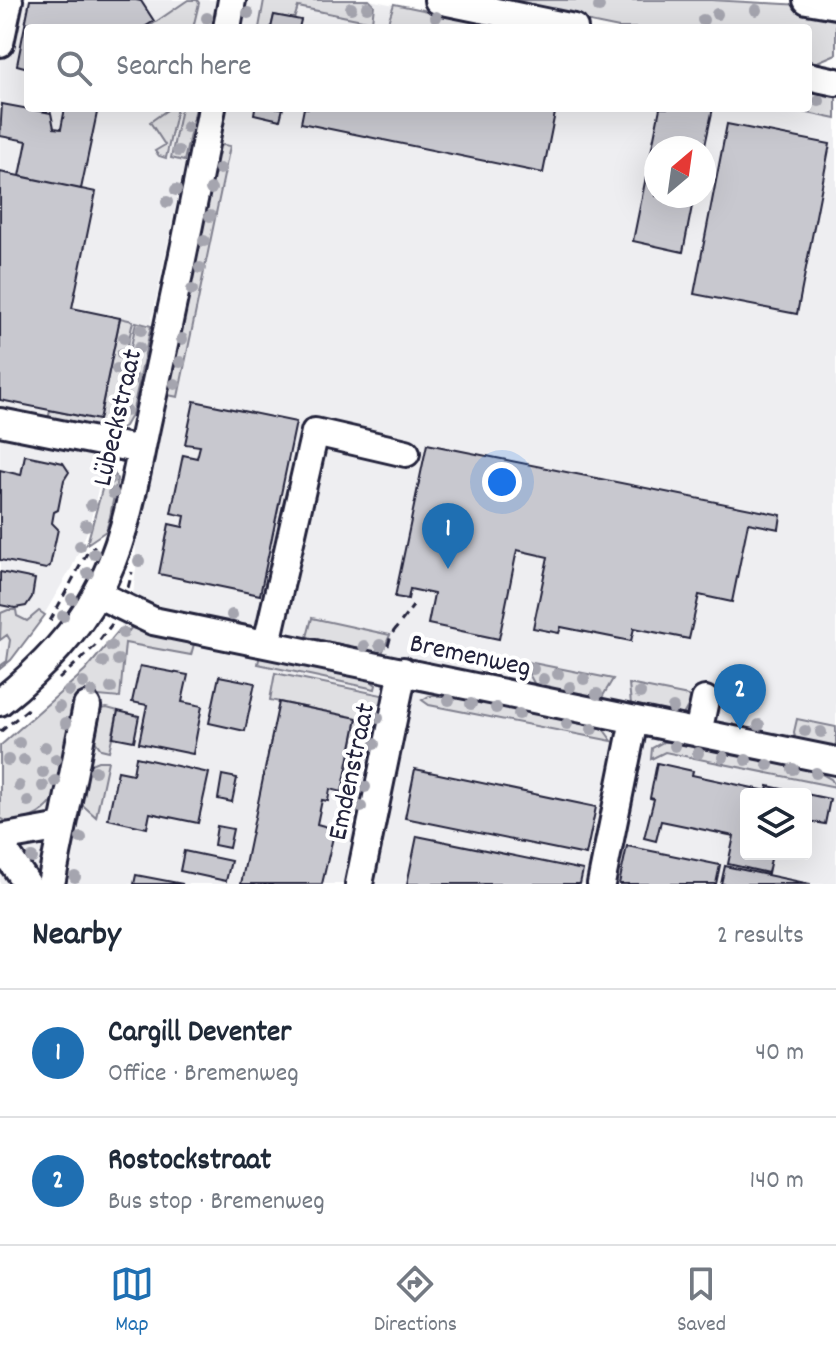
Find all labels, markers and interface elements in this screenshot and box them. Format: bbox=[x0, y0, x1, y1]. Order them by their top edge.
search box bbox=[24, 24, 812, 112]
icon: search bbox=[52, 46, 96, 90]
text: Search here bbox=[116, 47, 252, 90]
north arrow bbox=[644, 136, 716, 208]
street label: Lübeckstraat bbox=[85, 346, 155, 491]
your location bbox=[482, 462, 522, 502]
pin: 1 bbox=[422, 503, 474, 569]
street label: Bremenweg bbox=[406, 626, 534, 690]
pin: 2 bbox=[714, 664, 766, 730]
street label: Emdenstraat bbox=[320, 700, 388, 844]
map controls bbox=[740, 788, 812, 860]
button: layers bbox=[740, 788, 812, 860]
text: Nearby bbox=[32, 912, 121, 961]
text: 2 results bbox=[717, 918, 804, 955]
text: Cargill Deventer bbox=[108, 1013, 291, 1056]
text: 1 bbox=[55, 1035, 61, 1072]
text: 40 m bbox=[755, 1035, 804, 1072]
text: Office · Bremenweg bbox=[108, 1056, 299, 1093]
text: Rostockstraat bbox=[108, 1141, 271, 1184]
text: 2 bbox=[52, 1163, 64, 1200]
text: 140 m bbox=[750, 1163, 804, 1200]
text: Bus stop · Bremenweg bbox=[108, 1184, 325, 1221]
tab: Map bbox=[110, 1262, 154, 1341]
tab: Directions bbox=[374, 1262, 457, 1341]
tab: Saved bbox=[677, 1262, 726, 1341]

